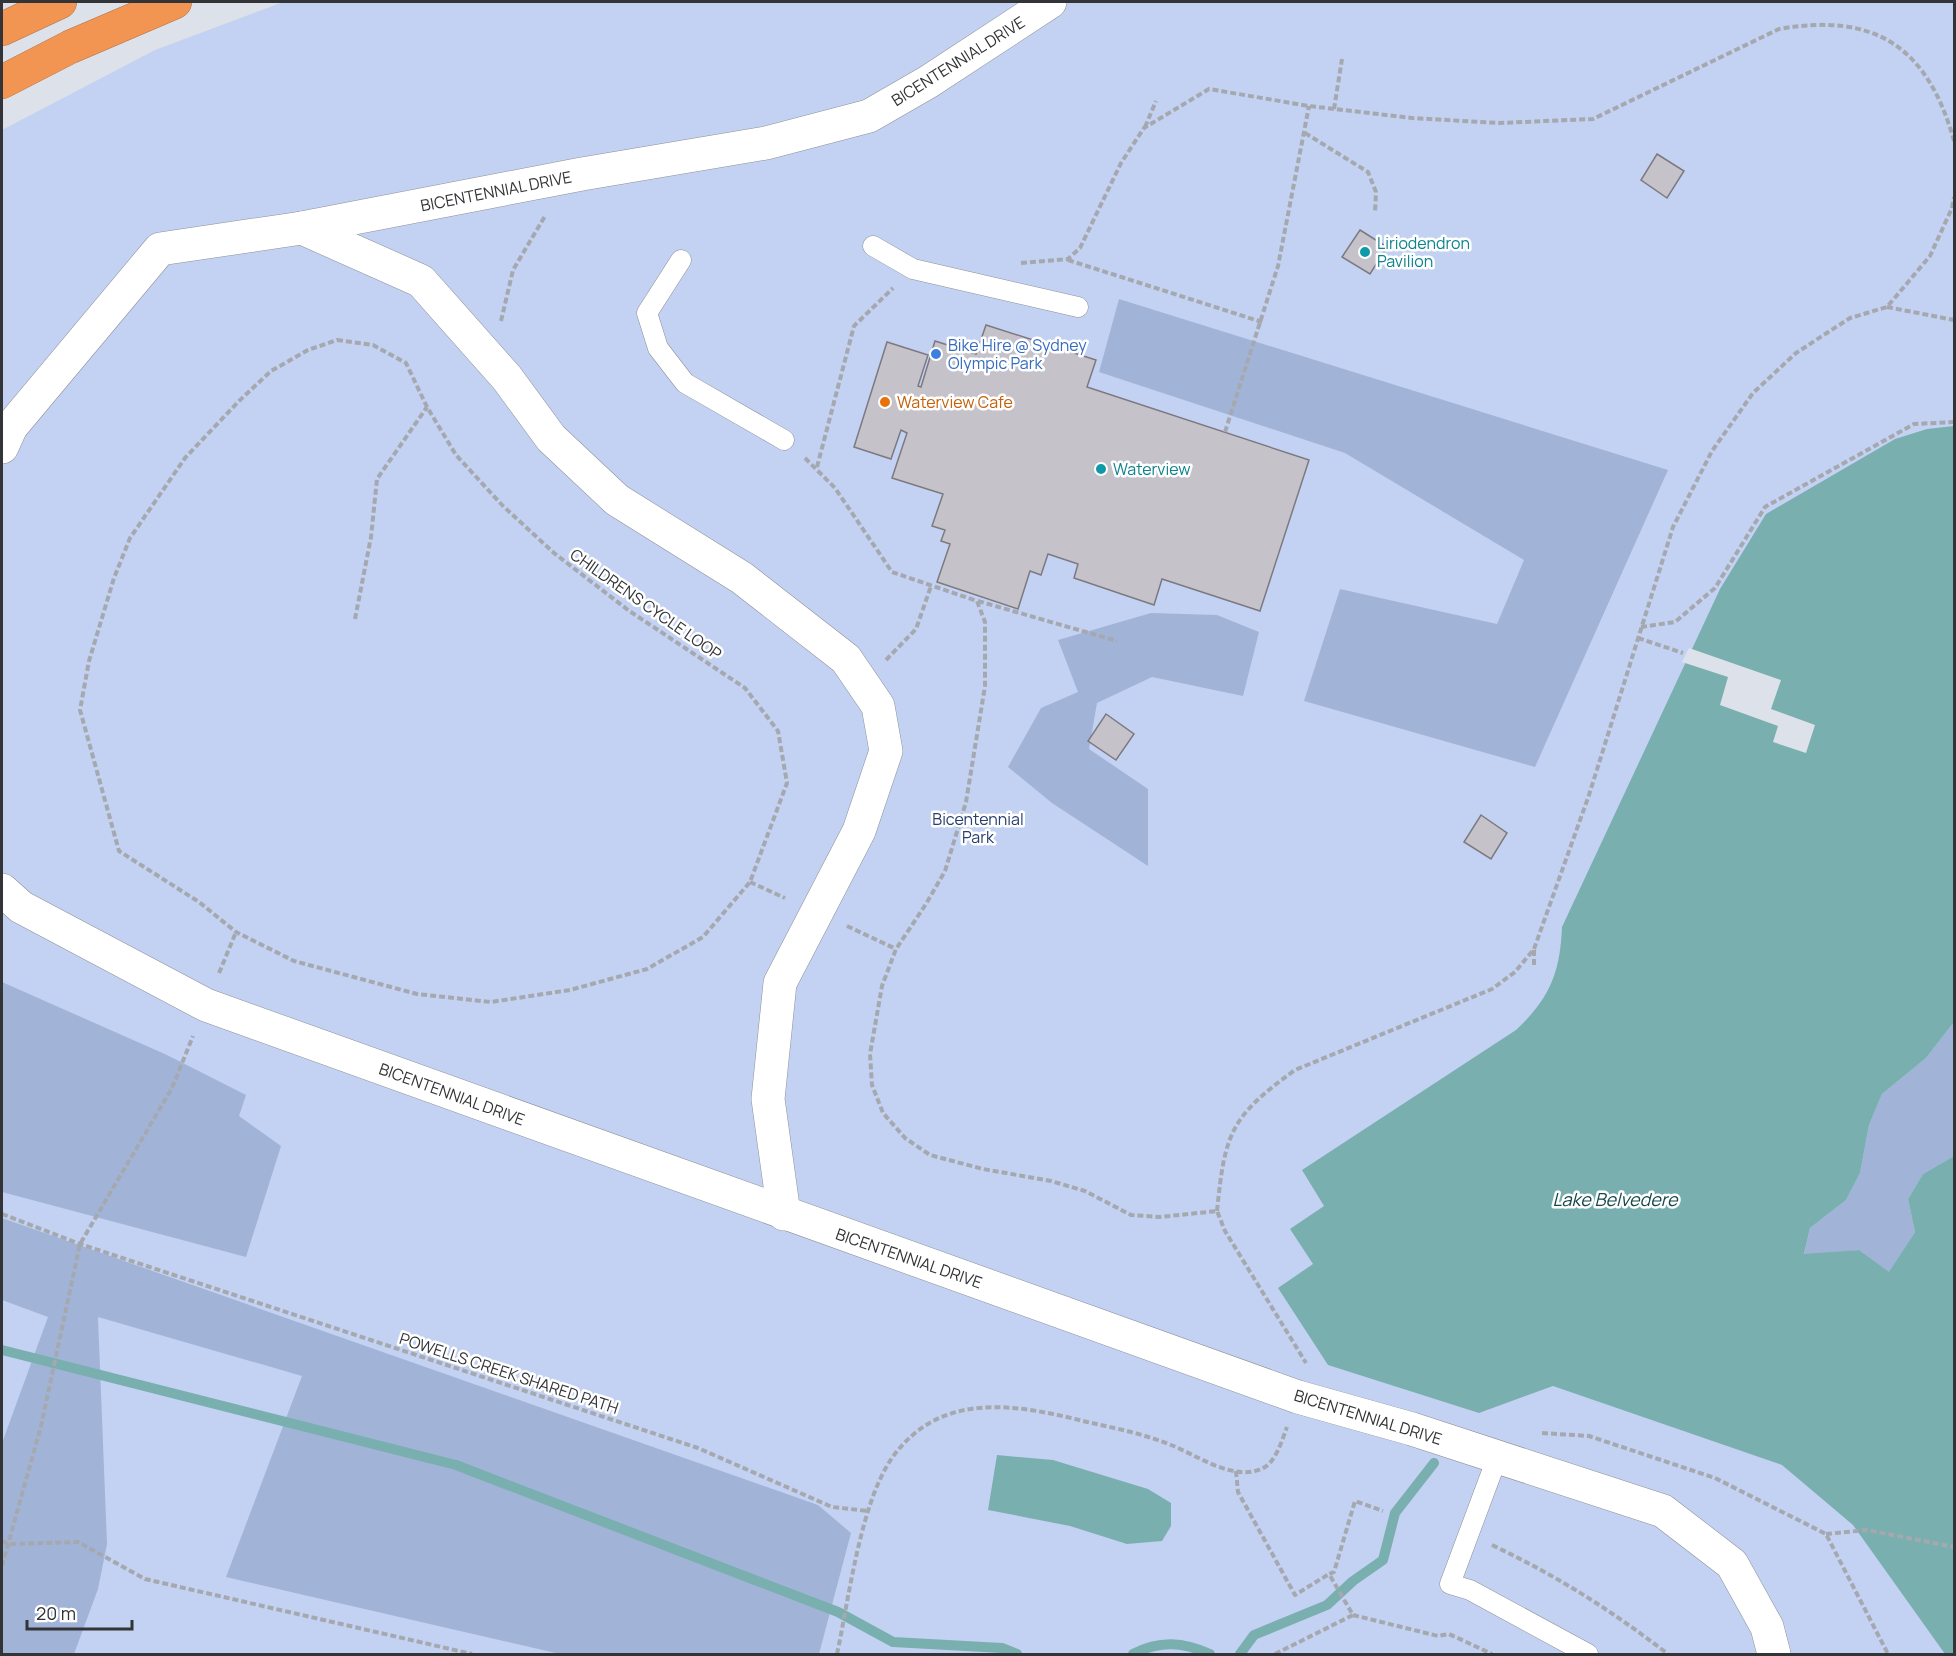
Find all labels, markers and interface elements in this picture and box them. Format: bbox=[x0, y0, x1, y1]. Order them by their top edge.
street label: BICENTENNIAL DRIVE bbox=[887, 11, 1029, 111]
street label: BICENTENNIAL DRIVE bbox=[419, 166, 573, 216]
place label: Liriodendron Pavilion bbox=[1377, 232, 1470, 272]
marker: Liriodendron Pavilion bbox=[1358, 245, 1372, 259]
place label: Bike Hire @ Sydney Olympic Park bbox=[948, 334, 1087, 374]
marker: Bike Hire @ Sydney Olympic Park bbox=[929, 347, 943, 361]
place label: Waterview Cafe bbox=[897, 391, 1013, 413]
marker: Waterview Cafe bbox=[878, 395, 892, 409]
place label: Waterview bbox=[1113, 458, 1191, 480]
marker: Waterview bbox=[1094, 462, 1108, 476]
street label: CHILDRENS CYCLE LOOP bbox=[566, 543, 726, 665]
park label: Bicentennial Park bbox=[932, 808, 1024, 848]
street label: BICENTENNIAL DRIVE bbox=[376, 1057, 528, 1131]
water label: Lake Belvedere bbox=[1552, 1187, 1679, 1211]
street label: BICENTENNIAL DRIVE bbox=[833, 1223, 985, 1293]
street label: POWELLS CREEK SHARED PATH bbox=[397, 1327, 621, 1419]
street label: BICENTENNIAL DRIVE bbox=[1291, 1384, 1445, 1450]
scale bar bbox=[27, 1593, 132, 1631]
text: 20 m bbox=[36, 1601, 76, 1625]

